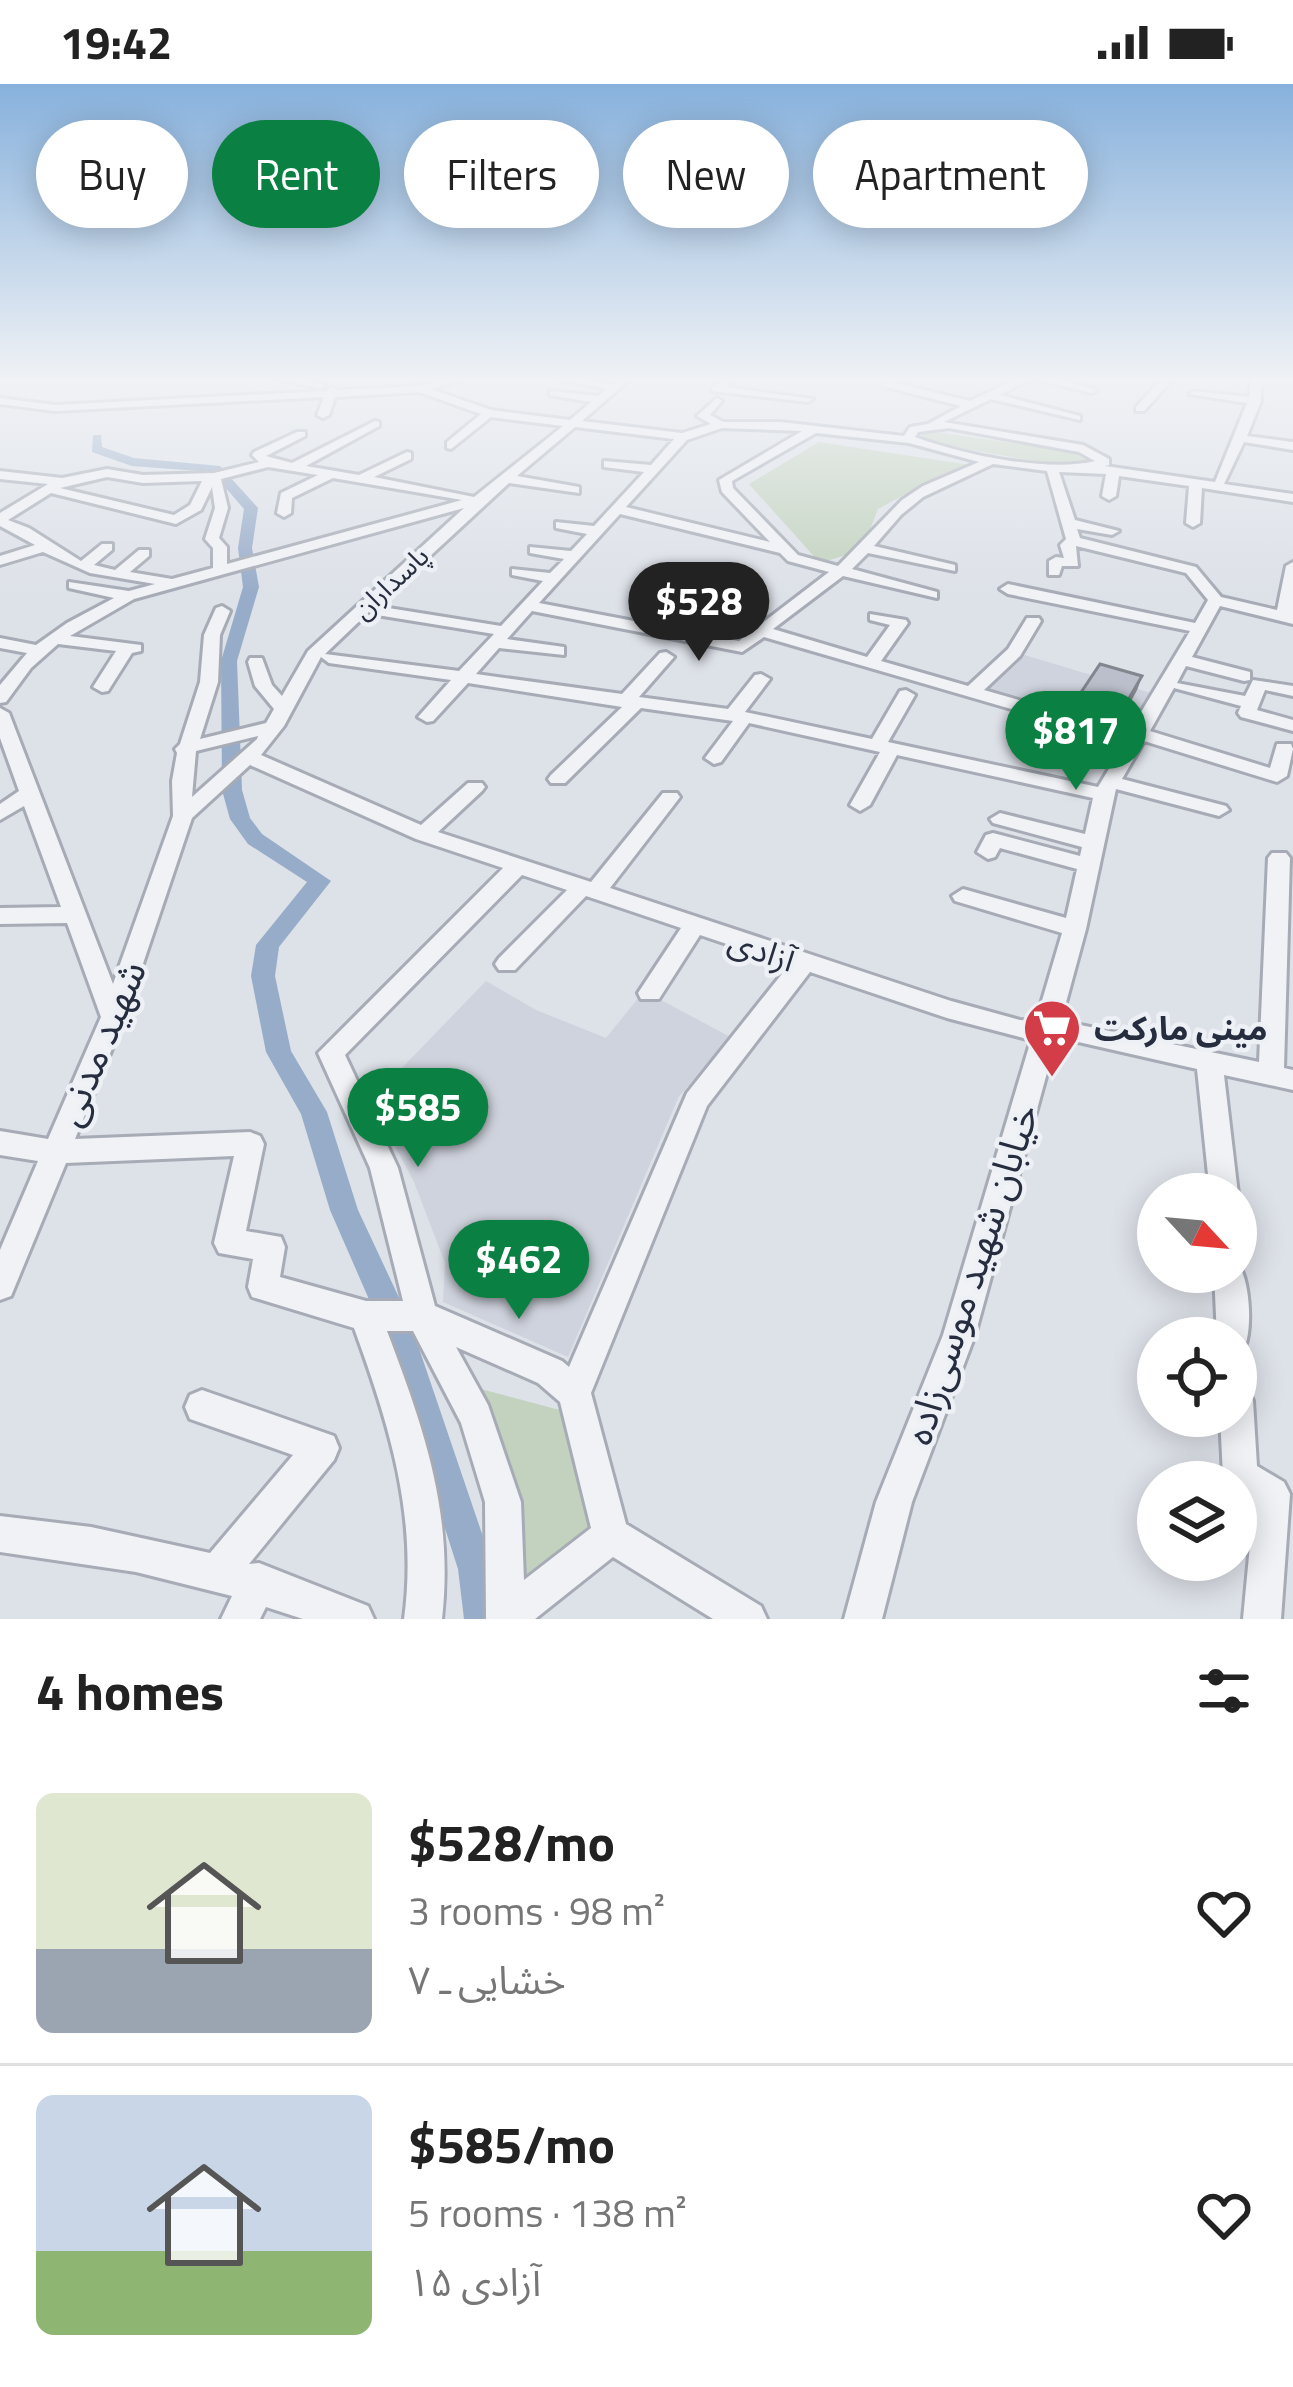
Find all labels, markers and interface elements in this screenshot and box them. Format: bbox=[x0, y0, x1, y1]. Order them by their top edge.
text: 19:42 bbox=[60, 8, 172, 76]
chip: Buy bbox=[36, 120, 188, 228]
chip: Rent bbox=[212, 120, 380, 228]
chip: Filters bbox=[404, 120, 599, 228]
chip: New bbox=[623, 120, 789, 228]
chip: Apartment bbox=[813, 120, 1088, 228]
street label: پاسداران bbox=[342, 536, 438, 628]
pin: $528 bbox=[628, 562, 770, 664]
text: $528 bbox=[655, 571, 743, 630]
pin: $817 bbox=[1005, 691, 1147, 793]
text: $817 bbox=[1032, 700, 1120, 759]
street label: آزادی bbox=[722, 915, 803, 985]
street label: شهید مدنی bbox=[38, 951, 161, 1135]
supermarket icon: مینی مارکت bbox=[1021, 997, 1083, 1079]
place label: مینی مارکت bbox=[1094, 1003, 1268, 1053]
pin: $585 bbox=[347, 1068, 489, 1170]
text: $585 bbox=[374, 1077, 462, 1136]
street label: خیابان شهید موسی‌زاده bbox=[888, 1096, 1053, 1452]
north arrow bbox=[1137, 1173, 1257, 1293]
map controls bbox=[1137, 1173, 1257, 1581]
pin: $462 bbox=[448, 1220, 590, 1322]
text: $462 bbox=[475, 1229, 563, 1288]
button: locate bbox=[1137, 1317, 1257, 1437]
button: layers bbox=[1137, 1461, 1257, 1581]
text: 4 homes bbox=[36, 1652, 224, 1730]
icon: filters bbox=[1191, 1658, 1257, 1724]
text: $528/mo bbox=[408, 1803, 615, 1881]
icon: home bbox=[132, 1841, 276, 1985]
icon: heart bbox=[1191, 1880, 1257, 1946]
text: 3 rooms · 98 m² bbox=[408, 1881, 665, 1940]
text: خشایی ـ ۷ bbox=[408, 1950, 566, 2009]
text: $585/mo bbox=[408, 2105, 615, 2183]
icon: home bbox=[132, 2143, 276, 2287]
icon: heart bbox=[1191, 2182, 1257, 2248]
text: 5 rooms · 138 m² bbox=[408, 2183, 687, 2242]
text: آزادی ۱۵ bbox=[408, 2252, 541, 2311]

